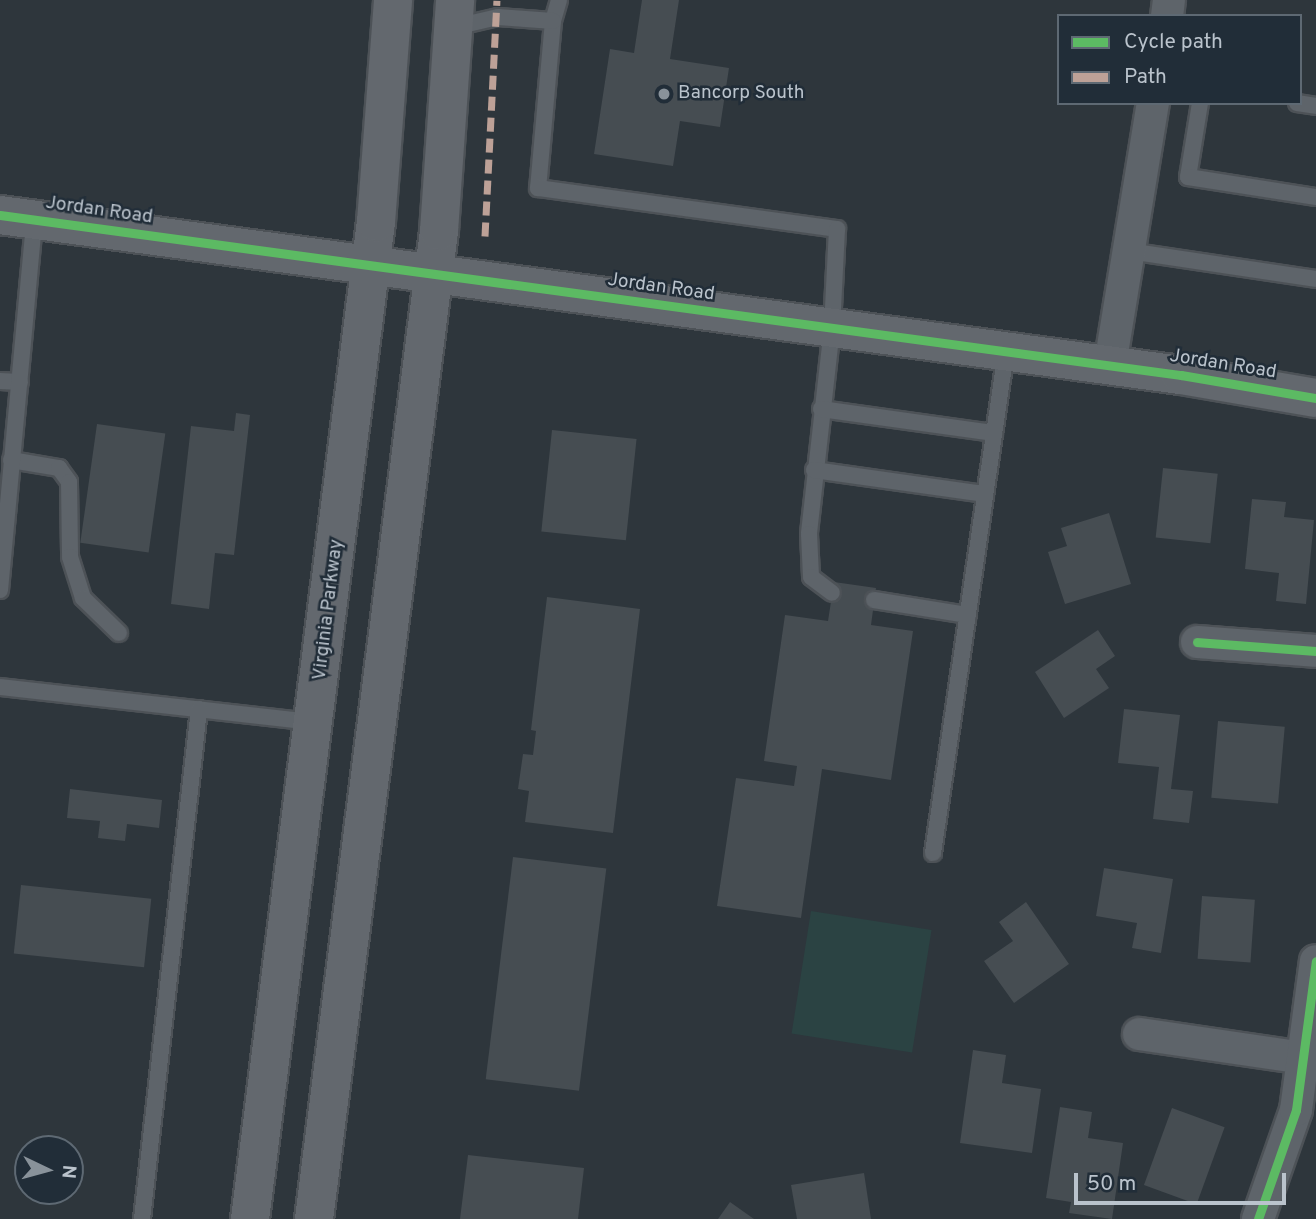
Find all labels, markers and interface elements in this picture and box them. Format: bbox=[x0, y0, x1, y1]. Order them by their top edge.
legend bbox=[1057, 14, 1302, 105]
text: Cycle path bbox=[1124, 29, 1223, 56]
text: Path bbox=[1124, 64, 1167, 91]
place label: Bancorp South bbox=[678, 83, 804, 105]
marker: Bancorp South bbox=[656, 86, 672, 102]
street label: Jordan Road bbox=[44, 192, 154, 230]
street label: Jordan Road bbox=[606, 269, 716, 307]
street label: Jordan Road bbox=[1168, 345, 1278, 385]
street label: Virginia Parkway bbox=[309, 538, 349, 682]
north arrow bbox=[14, 1135, 84, 1205]
scale bar bbox=[1078, 1160, 1290, 1204]
text: N bbox=[55, 1164, 80, 1180]
text: 50 m bbox=[1087, 1171, 1136, 1198]

